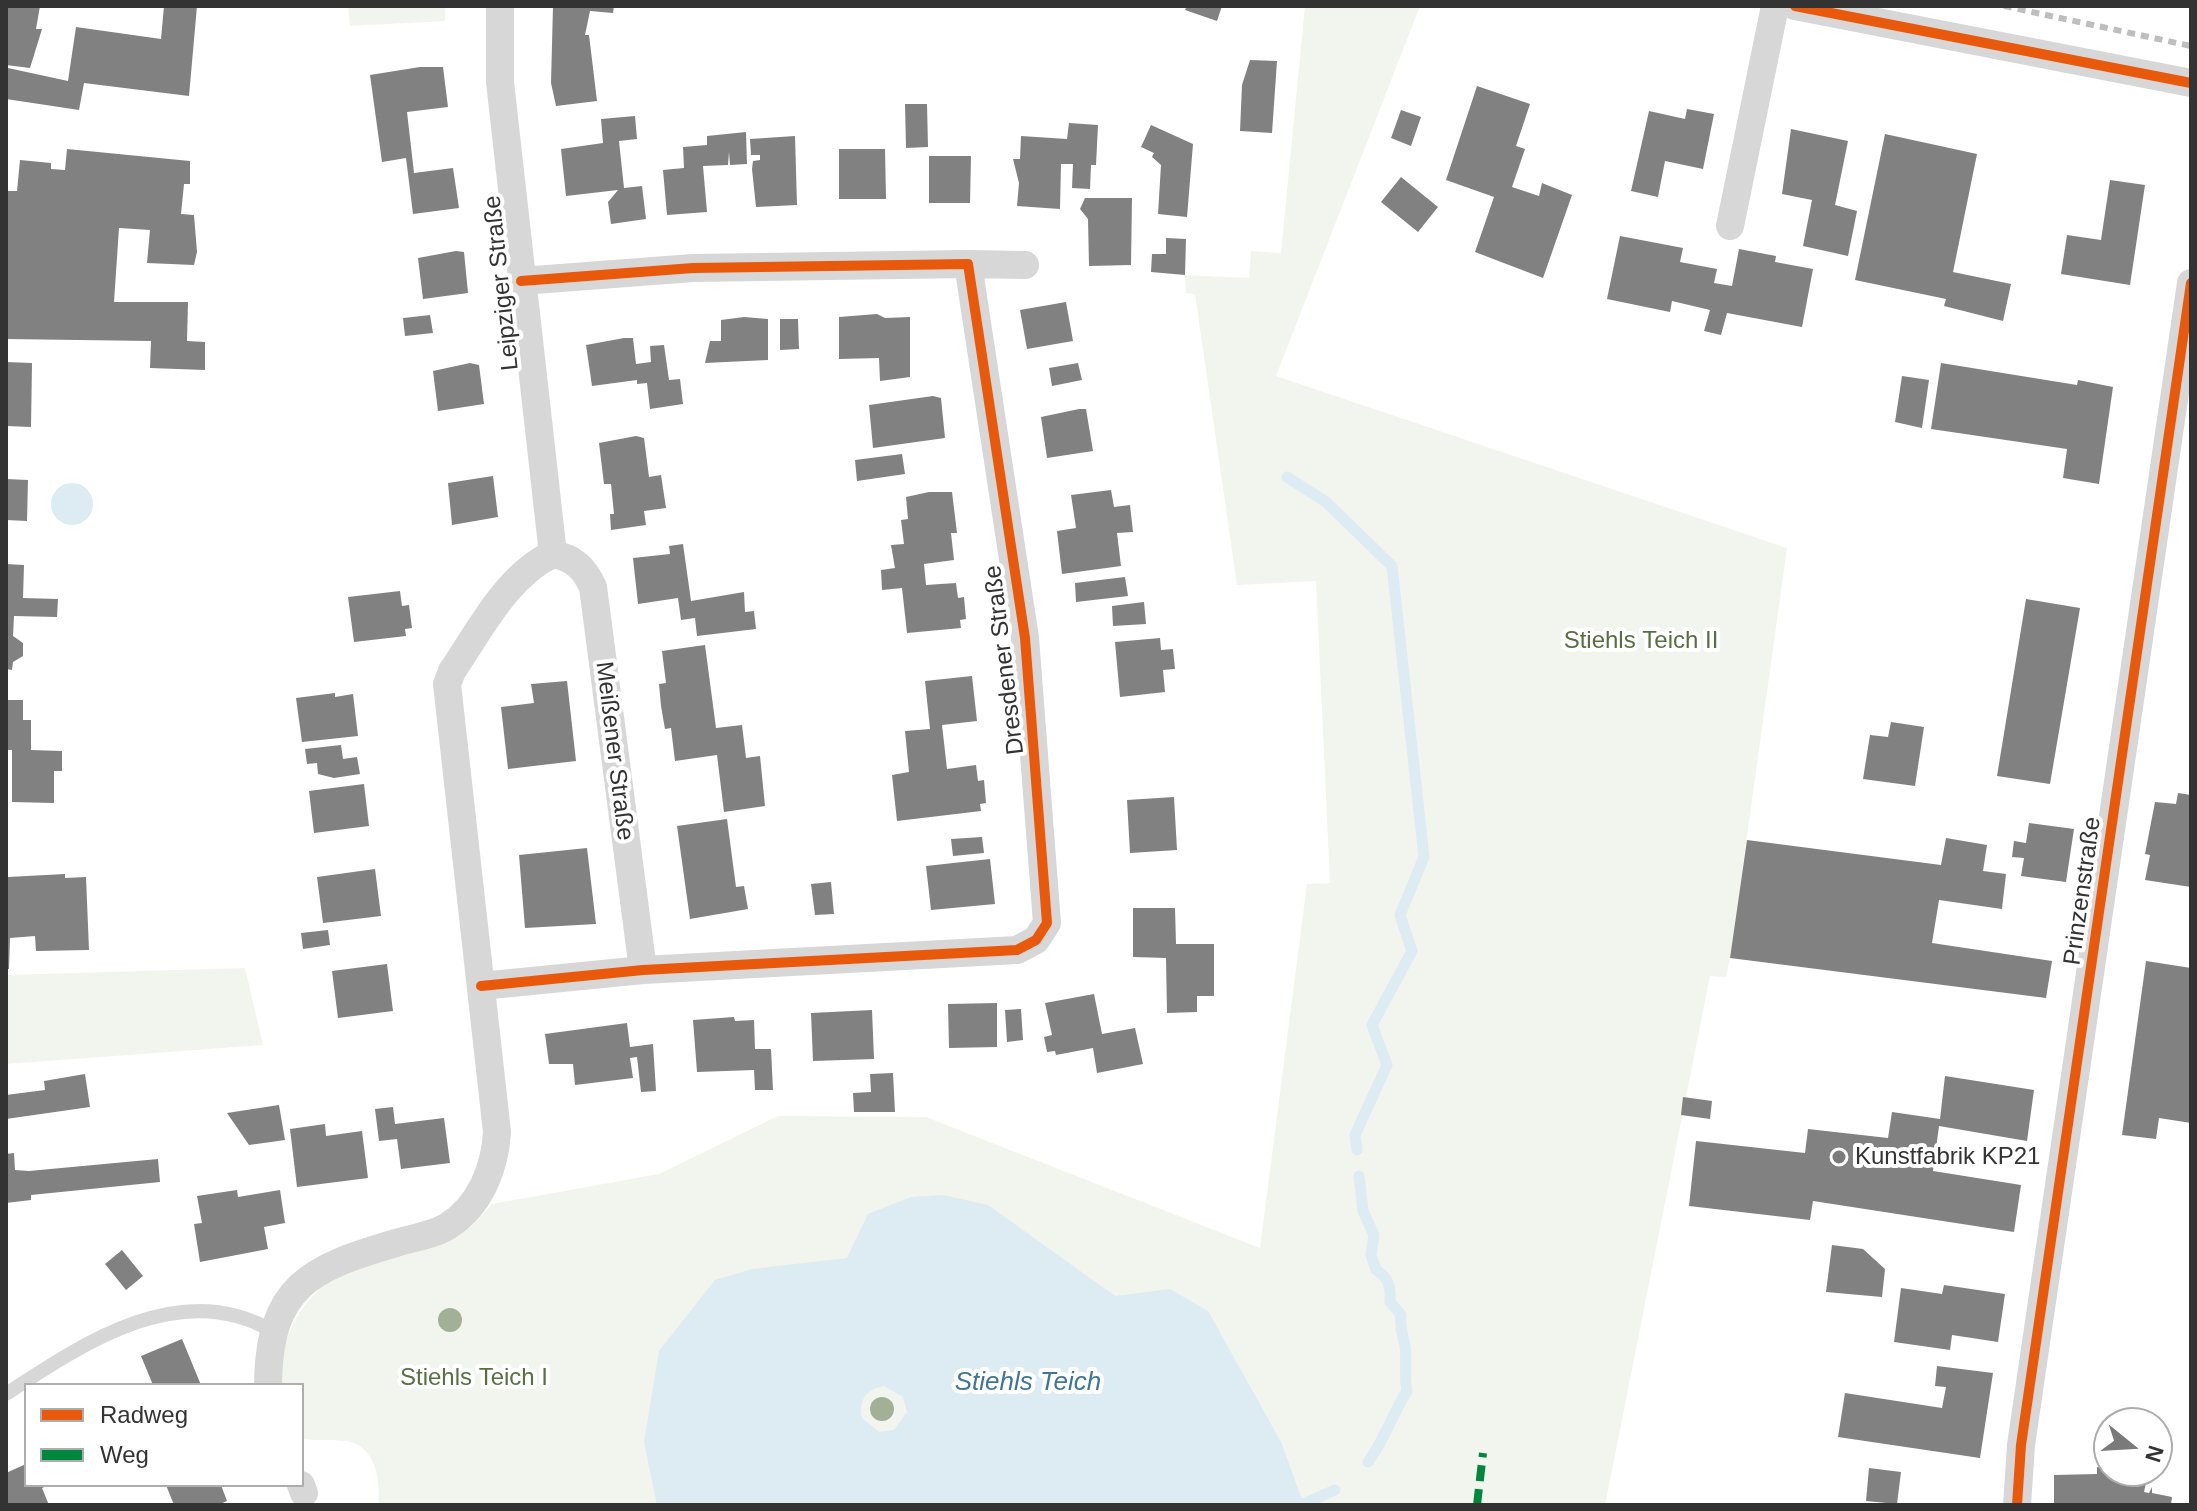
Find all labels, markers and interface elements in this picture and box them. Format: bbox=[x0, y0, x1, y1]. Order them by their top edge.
street label: Leipziger Straße bbox=[478, 194, 526, 372]
street label: Dresdener Straße bbox=[979, 564, 1031, 756]
park label: Stiehls Teich II bbox=[1564, 627, 1718, 655]
street label: Meißener Straße bbox=[589, 660, 639, 842]
street label: Prinzenstraße bbox=[2058, 815, 2108, 967]
place label: Kunstfabrik KP21 bbox=[1855, 1143, 2040, 1171]
marker: Kunstfabrik KP21 bbox=[1830, 1148, 1848, 1166]
park label: Stiehls Teich I bbox=[400, 1364, 548, 1392]
water label: Stiehls Teich bbox=[955, 1367, 1101, 1399]
legend bbox=[24, 1383, 304, 1487]
text: Radweg bbox=[100, 1401, 188, 1428]
north arrow bbox=[2093, 1407, 2173, 1487]
text: Weg bbox=[100, 1441, 149, 1468]
text: N bbox=[2140, 1443, 2169, 1465]

